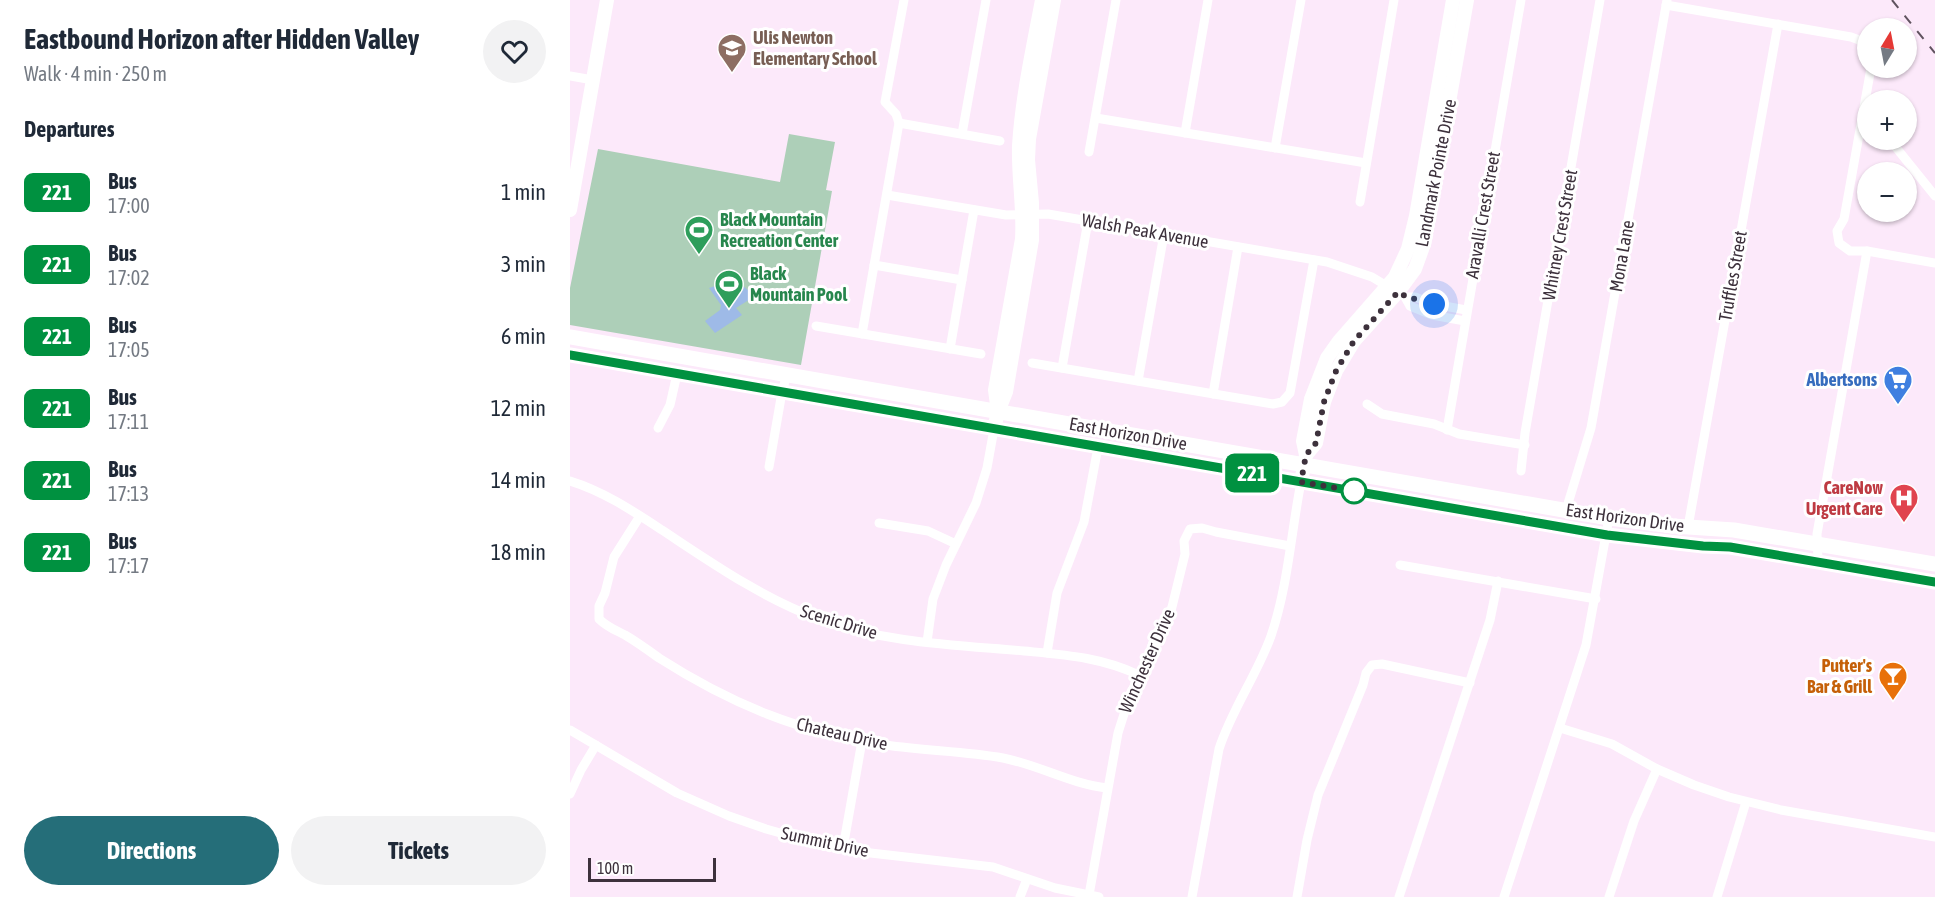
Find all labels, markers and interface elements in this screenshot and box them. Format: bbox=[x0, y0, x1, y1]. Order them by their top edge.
north arrow bbox=[1857, 18, 1917, 78]
map controls bbox=[1857, 18, 1917, 222]
button: heart bbox=[483, 20, 546, 83]
text: Eastbound Horizon after Hidden Valley bbox=[24, 23, 419, 55]
place label: Ulis Newton Elementary School bbox=[753, 27, 877, 69]
school or university icon: Ulis Newton Elementary School bbox=[716, 32, 748, 74]
text: Walk · 4 min · 250 m bbox=[24, 62, 167, 85]
button: + bbox=[1857, 90, 1917, 150]
street label: Landmark Pointe Drive bbox=[1411, 97, 1460, 249]
text: Departures bbox=[24, 116, 114, 142]
street label: Aravalli Crest Street bbox=[1461, 150, 1504, 280]
button: − bbox=[1857, 162, 1917, 222]
text: Bus bbox=[108, 168, 137, 194]
street label: Whitney Crest Street bbox=[1538, 168, 1581, 302]
text: 1 min bbox=[501, 179, 546, 205]
text: 221 bbox=[42, 180, 72, 204]
text: 17:00 bbox=[108, 194, 150, 217]
place label: Black Mountain Recreation Center bbox=[720, 209, 839, 251]
street label: Walsh Peak Avenue bbox=[1080, 209, 1210, 252]
sports icon: Black Mountain Recreation Center bbox=[683, 214, 715, 256]
street label: Mona Lane bbox=[1605, 218, 1638, 293]
street label: Truffles Street bbox=[1714, 229, 1751, 323]
text: Bus bbox=[108, 240, 137, 266]
text: 3 min bbox=[501, 251, 546, 277]
text: 221 bbox=[42, 252, 72, 276]
place label: Black Mountain Pool bbox=[750, 263, 847, 305]
text: 17:02 bbox=[108, 266, 150, 289]
sports icon: Black Mountain Pool bbox=[713, 268, 745, 310]
your location bbox=[1419, 289, 1449, 319]
text: Bus bbox=[108, 312, 137, 338]
text: 6 min bbox=[501, 323, 546, 349]
text: 221 bbox=[42, 324, 72, 348]
text: 17:05 bbox=[108, 338, 150, 361]
supermarket icon: Albertsons bbox=[1882, 364, 1914, 406]
place label: Albertsons bbox=[1805, 369, 1878, 390]
text: Bus bbox=[108, 384, 137, 410]
text: 12 min bbox=[491, 395, 546, 421]
text: 221 bbox=[42, 396, 72, 420]
text: 17:11 bbox=[108, 410, 149, 433]
street label: East Horizon Drive bbox=[1068, 413, 1189, 454]
line badge: 221 bbox=[1218, 454, 1286, 492]
text: Bus bbox=[108, 456, 137, 482]
text: 221 bbox=[1237, 461, 1267, 485]
text: 14 min bbox=[491, 467, 546, 493]
text: 221 bbox=[42, 468, 72, 492]
place label: CareNow Urgent Care bbox=[1806, 477, 1883, 519]
unlabelled marker bbox=[1341, 478, 1367, 504]
text: 17:13 bbox=[108, 482, 149, 505]
hospital icon: CareNow Urgent Care bbox=[1888, 482, 1920, 524]
street label: East Horizon Drive bbox=[1565, 499, 1686, 536]
text: Bus bbox=[108, 528, 137, 554]
text: 18 min bbox=[491, 539, 546, 565]
text: 221 bbox=[42, 540, 72, 564]
text: 17:17 bbox=[108, 554, 149, 577]
street label: Scenic Drive bbox=[798, 600, 880, 643]
street label: Winchester Drive bbox=[1114, 605, 1179, 716]
place label: Putter's Bar & Grill bbox=[1807, 655, 1873, 697]
bar icon: Putter's Bar & Grill bbox=[1877, 660, 1909, 702]
street label: Chateau Drive bbox=[795, 713, 890, 754]
button: Directions bbox=[24, 816, 279, 885]
button: Tickets bbox=[291, 816, 546, 885]
street label: Summit Drive bbox=[779, 822, 871, 861]
scale bar bbox=[588, 855, 716, 882]
text: 100 m bbox=[597, 859, 633, 877]

